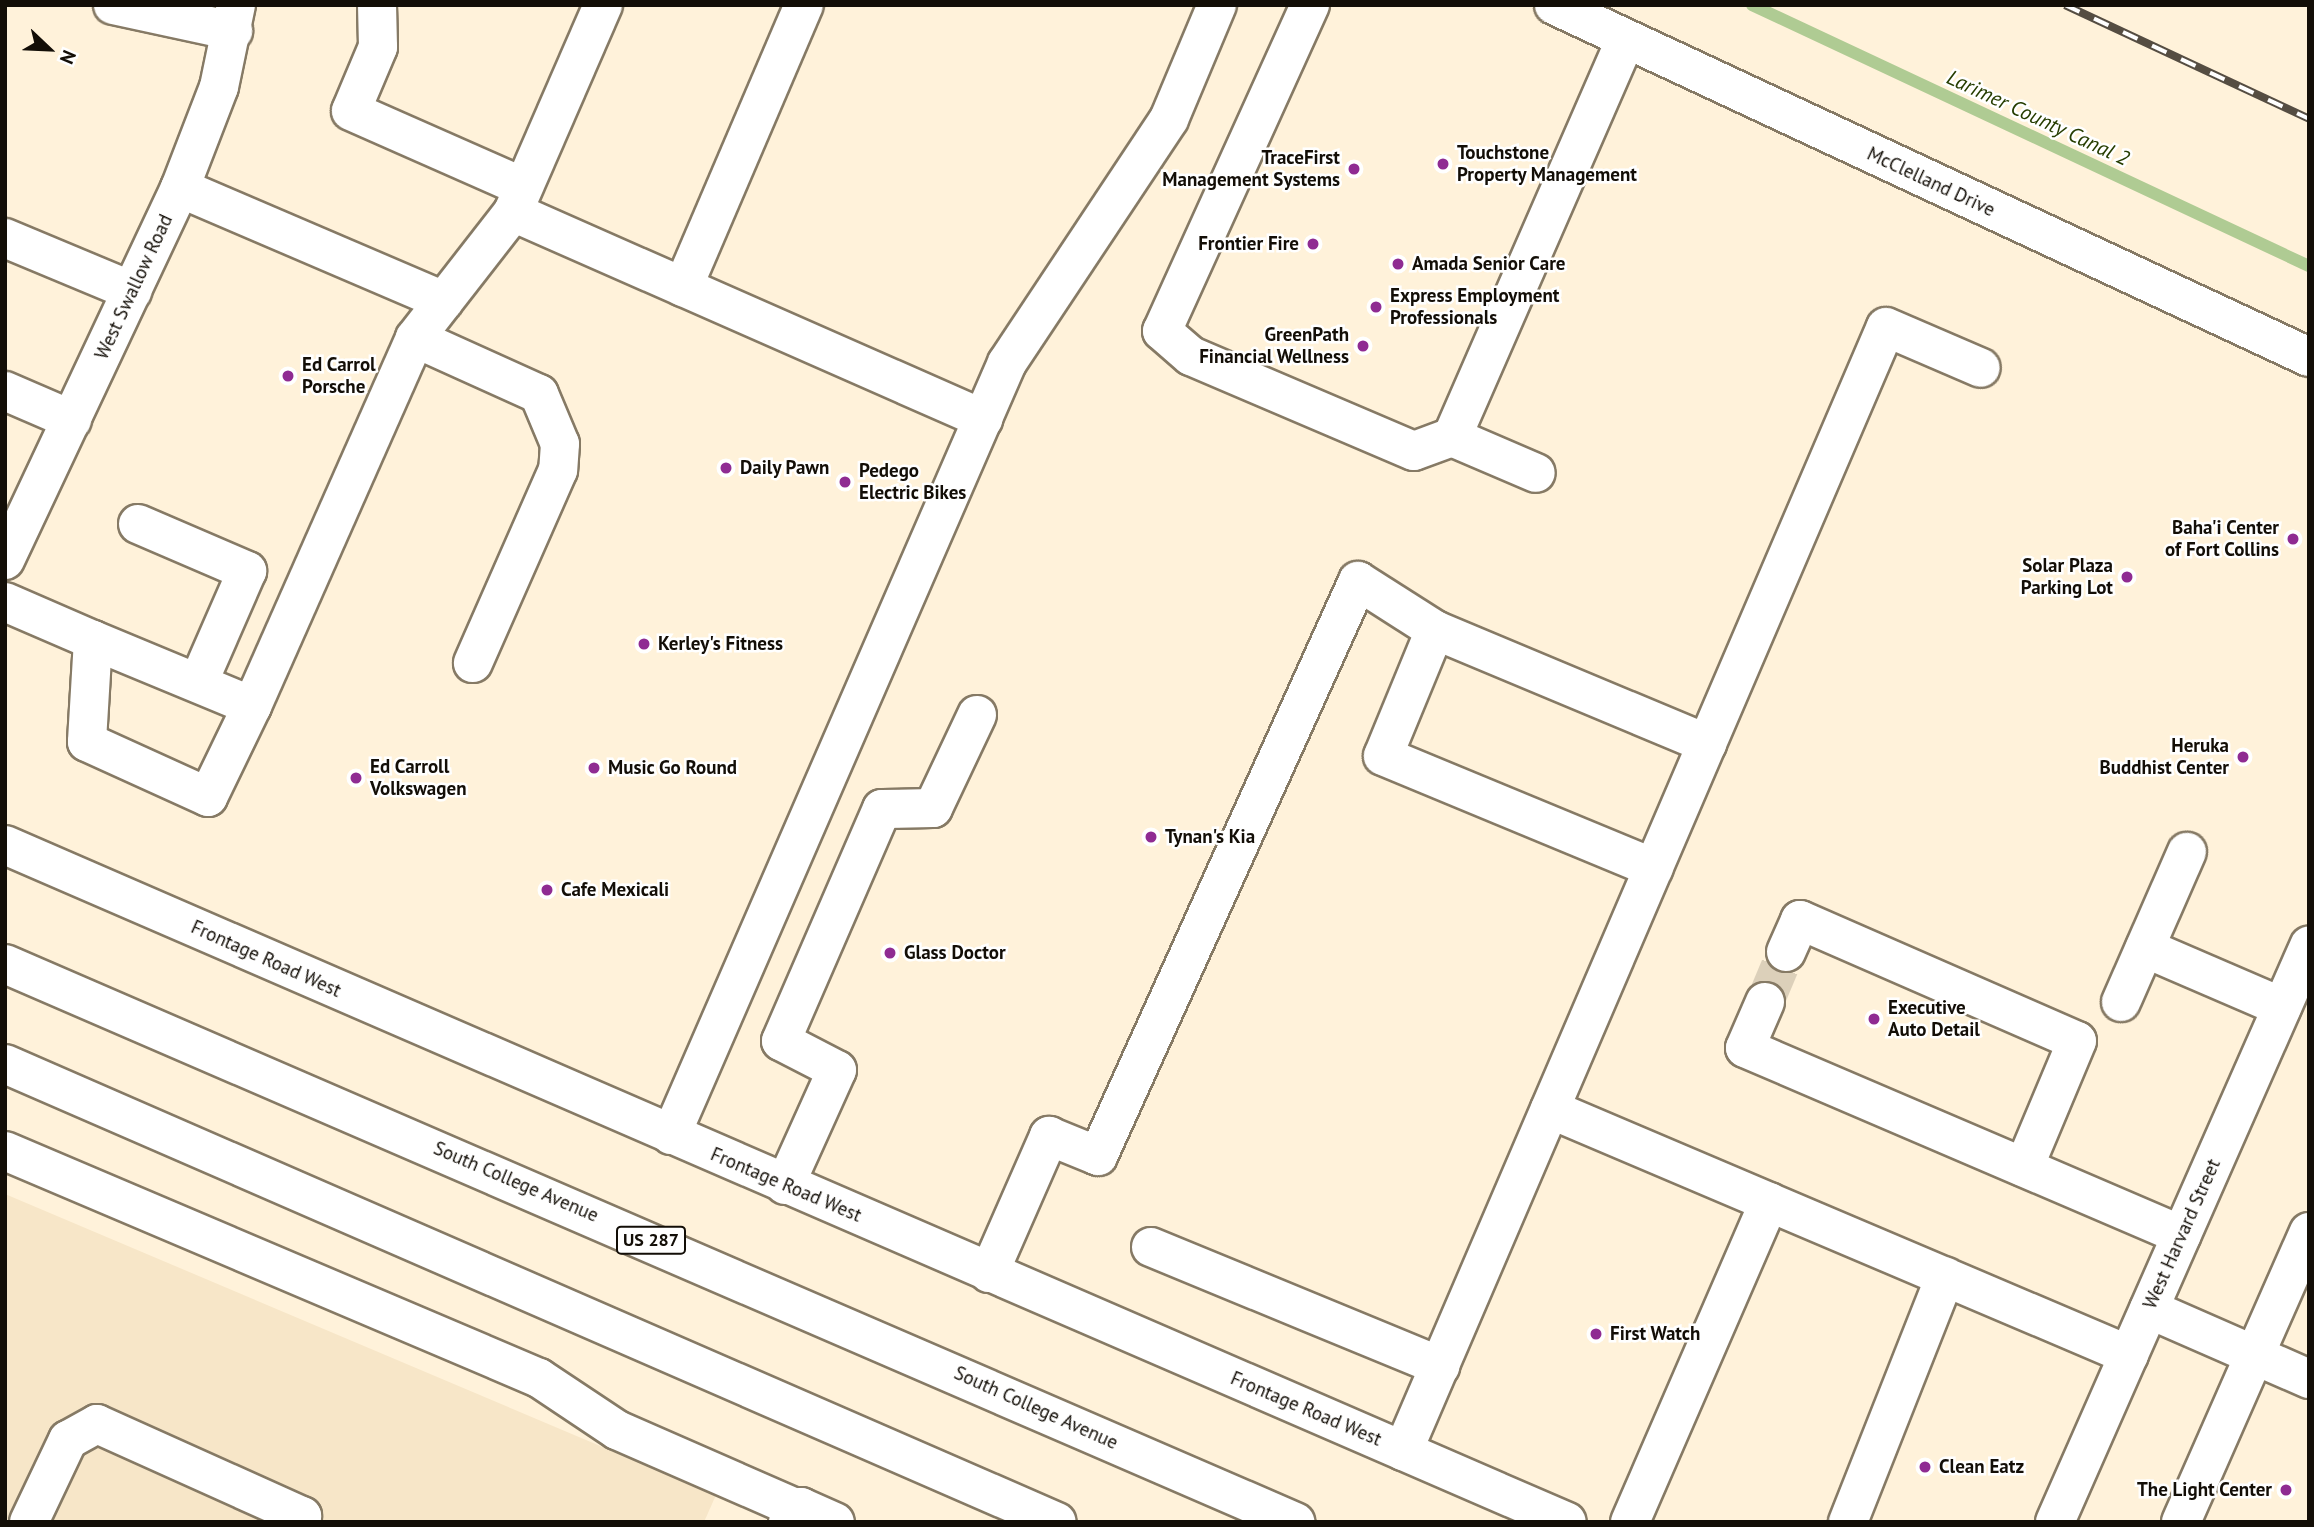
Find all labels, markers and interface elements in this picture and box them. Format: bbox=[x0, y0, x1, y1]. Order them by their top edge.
north arrow bbox=[14, 14, 84, 84]
text: N bbox=[55, 47, 82, 68]
water label: Larimer County Canal 2 bbox=[1943, 65, 2133, 171]
place label: Touchstone Property Management bbox=[1457, 142, 1638, 186]
street label: McClelland Drive bbox=[1863, 142, 1999, 222]
place label: TraceFirst Management Systems bbox=[1162, 147, 1340, 191]
marker: Touchstone Property Management bbox=[1435, 156, 1451, 172]
marker: TraceFirst Management Systems bbox=[1346, 161, 1362, 177]
street label: West Swallow Road bbox=[90, 211, 178, 363]
place label: Frontier Fire bbox=[1198, 233, 1299, 255]
marker: Frontier Fire bbox=[1305, 236, 1321, 252]
place label: Amada Senior Care bbox=[1412, 253, 1566, 275]
marker: Amada Senior Care bbox=[1390, 256, 1406, 272]
place label: Express Employment Professionals bbox=[1390, 285, 1559, 329]
marker: Express Employment Professionals bbox=[1368, 299, 1384, 315]
place label: GreenPath Financial Wellness bbox=[1199, 324, 1349, 368]
marker: GreenPath Financial Wellness bbox=[1355, 338, 1371, 354]
place label: Ed Carrol Porsche bbox=[302, 354, 376, 398]
marker: Ed Carrol Porsche bbox=[280, 368, 296, 384]
place label: Daily Pawn bbox=[740, 457, 830, 479]
marker: Daily Pawn bbox=[718, 460, 734, 476]
place label: Pedego Electric Bikes bbox=[859, 460, 967, 504]
marker: Pedego Electric Bikes bbox=[837, 474, 853, 490]
place label: Baha'i Center of Fort Collins bbox=[2165, 517, 2279, 561]
marker: Baha'i Center of Fort Collins bbox=[2285, 531, 2301, 547]
place label: Solar Plaza Parking Lot bbox=[2021, 555, 2113, 599]
marker: Solar Plaza Parking Lot bbox=[2119, 569, 2135, 585]
place label: Kerley's Fitness bbox=[658, 633, 783, 655]
marker: Kerley's Fitness bbox=[636, 636, 652, 652]
place label: Heruka Buddhist Center bbox=[2099, 735, 2229, 779]
marker: Heruka Buddhist Center bbox=[2235, 749, 2251, 765]
place label: Ed Carroll Volkswagen bbox=[370, 756, 466, 800]
place label: Music Go Round bbox=[608, 757, 738, 779]
marker: Music Go Round bbox=[586, 760, 602, 776]
marker: Ed Carroll Volkswagen bbox=[348, 770, 364, 786]
place label: Tynan's Kia bbox=[1165, 826, 1255, 848]
marker: Tynan's Kia bbox=[1143, 829, 1159, 845]
place label: Cafe Mexicali bbox=[561, 879, 669, 901]
marker: Cafe Mexicali bbox=[539, 882, 555, 898]
street label: Frontage Road West bbox=[187, 916, 345, 1002]
place label: Glass Doctor bbox=[904, 942, 1006, 964]
marker: Glass Doctor bbox=[882, 945, 898, 961]
place label: Executive Auto Detail bbox=[1888, 997, 1980, 1041]
marker: Executive Auto Detail bbox=[1866, 1011, 1882, 1027]
street label: South College Avenue bbox=[430, 1137, 602, 1227]
street label: Frontage Road West bbox=[707, 1143, 865, 1227]
street label: West Harvard Street bbox=[2139, 1156, 2225, 1312]
road number: US 287 bbox=[616, 1226, 686, 1254]
place label: First Watch bbox=[1610, 1323, 1701, 1345]
marker: First Watch bbox=[1588, 1326, 1604, 1342]
street label: South College Avenue bbox=[950, 1361, 1122, 1455]
street label: Frontage Road West bbox=[1227, 1367, 1385, 1451]
place label: Clean Eatz bbox=[1939, 1456, 2024, 1478]
marker: Clean Eatz bbox=[1917, 1459, 1933, 1475]
place label: The Light Center bbox=[2137, 1479, 2272, 1501]
marker: The Light Center bbox=[2278, 1482, 2294, 1498]

